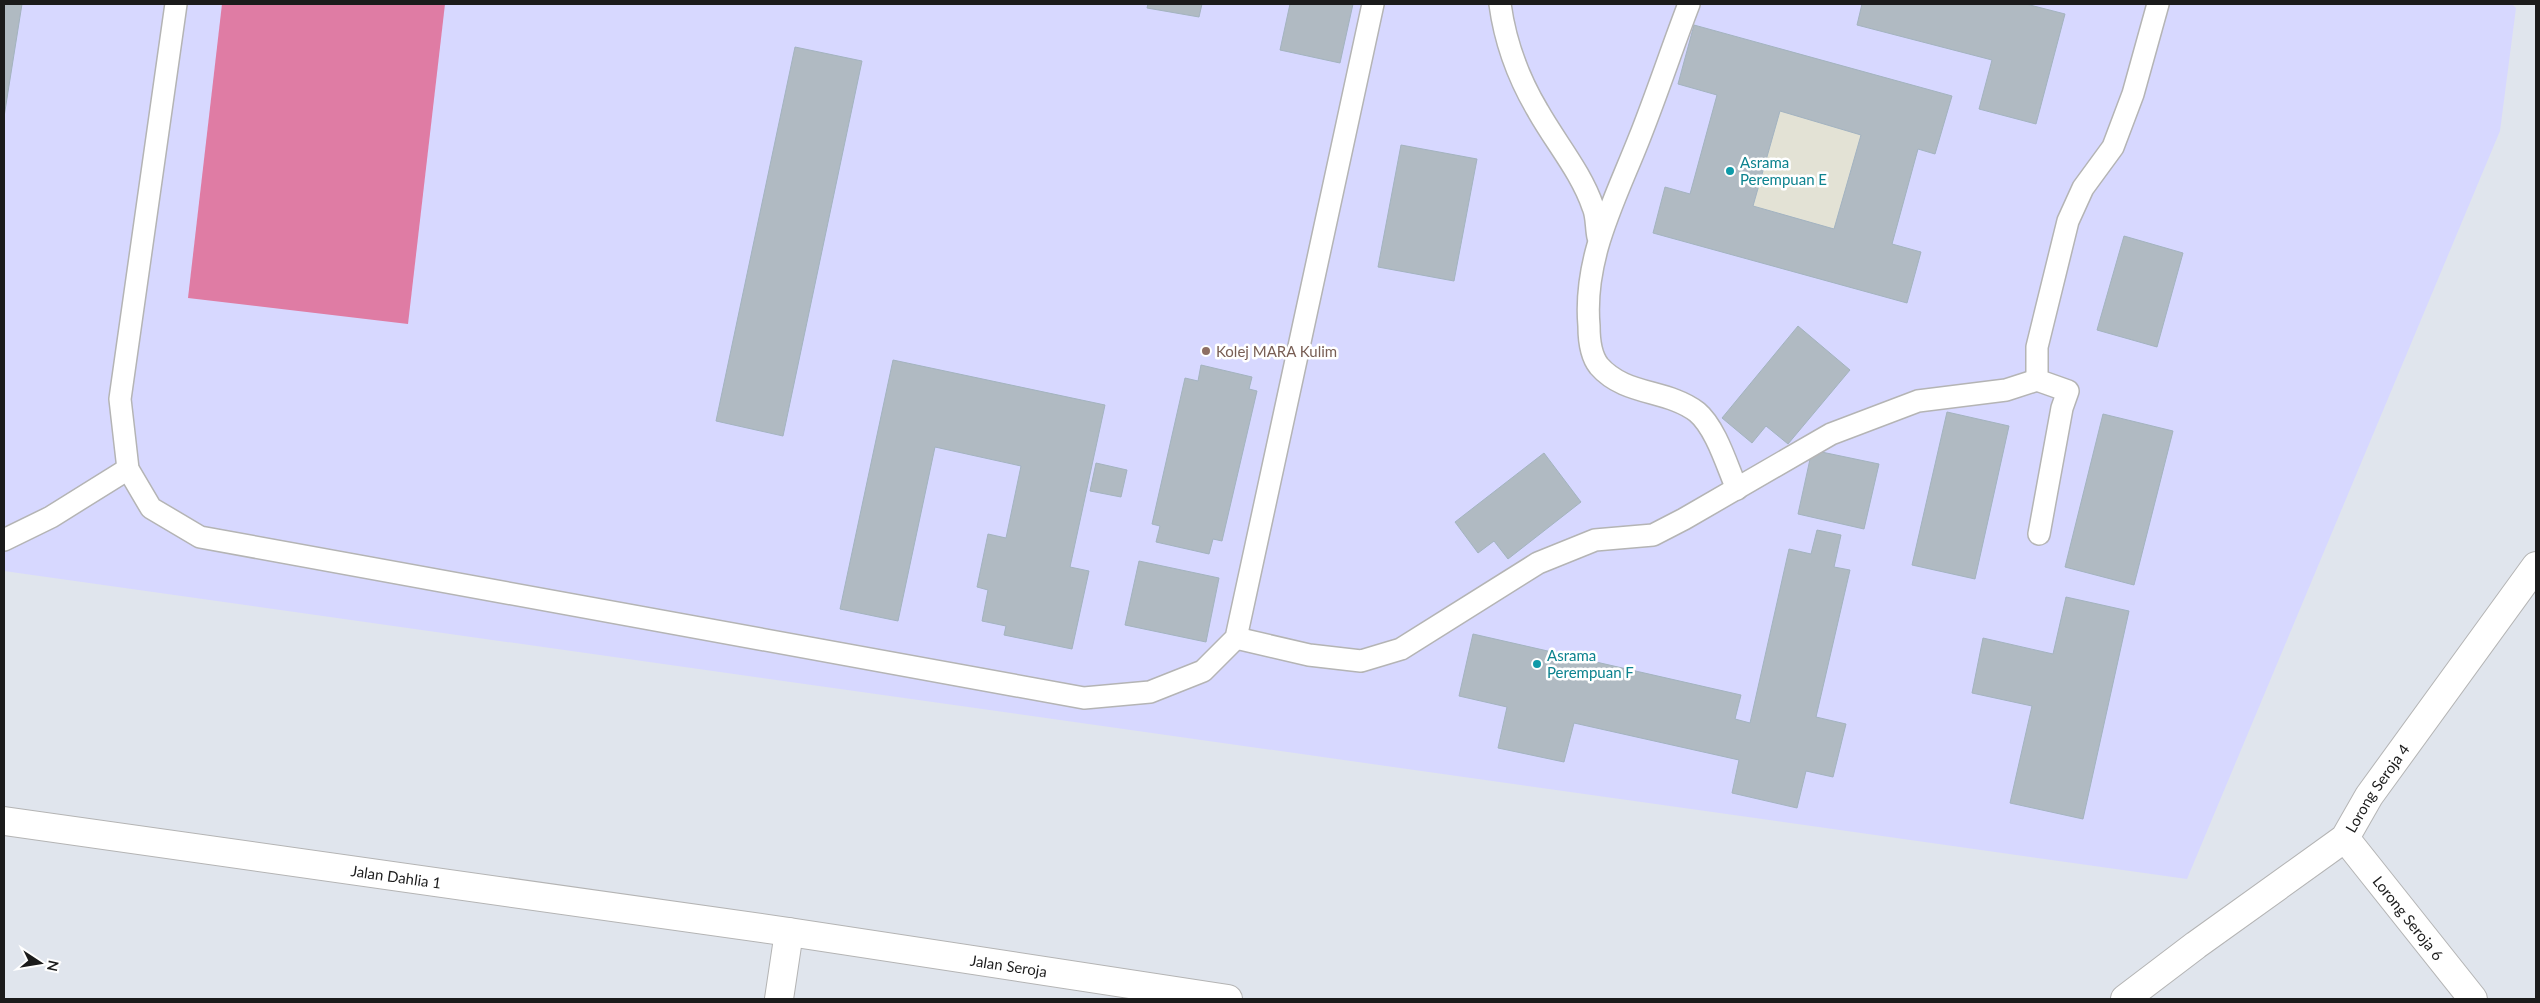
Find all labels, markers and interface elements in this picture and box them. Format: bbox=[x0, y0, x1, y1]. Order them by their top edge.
place label: Asrama Perempuan E bbox=[1740, 153, 1827, 188]
marker: Asrama Perempuan E bbox=[1724, 165, 1736, 177]
place label: Kolej MARA Kulim bbox=[1216, 342, 1337, 360]
marker: Kolej MARA Kulim bbox=[1200, 345, 1212, 357]
place label: Asrama Perempuan F bbox=[1547, 646, 1634, 681]
marker: Asrama Perempuan F bbox=[1531, 658, 1543, 670]
street label: Lorong Seroja 4 bbox=[2341, 740, 2413, 836]
street label: Jalan Dahlia 1 bbox=[350, 861, 442, 892]
street label: Lorong Seroja 6 bbox=[2369, 872, 2448, 964]
north arrow bbox=[15, 938, 65, 988]
street label: Jalan Seroja bbox=[969, 951, 1048, 980]
text: N bbox=[44, 959, 63, 973]

